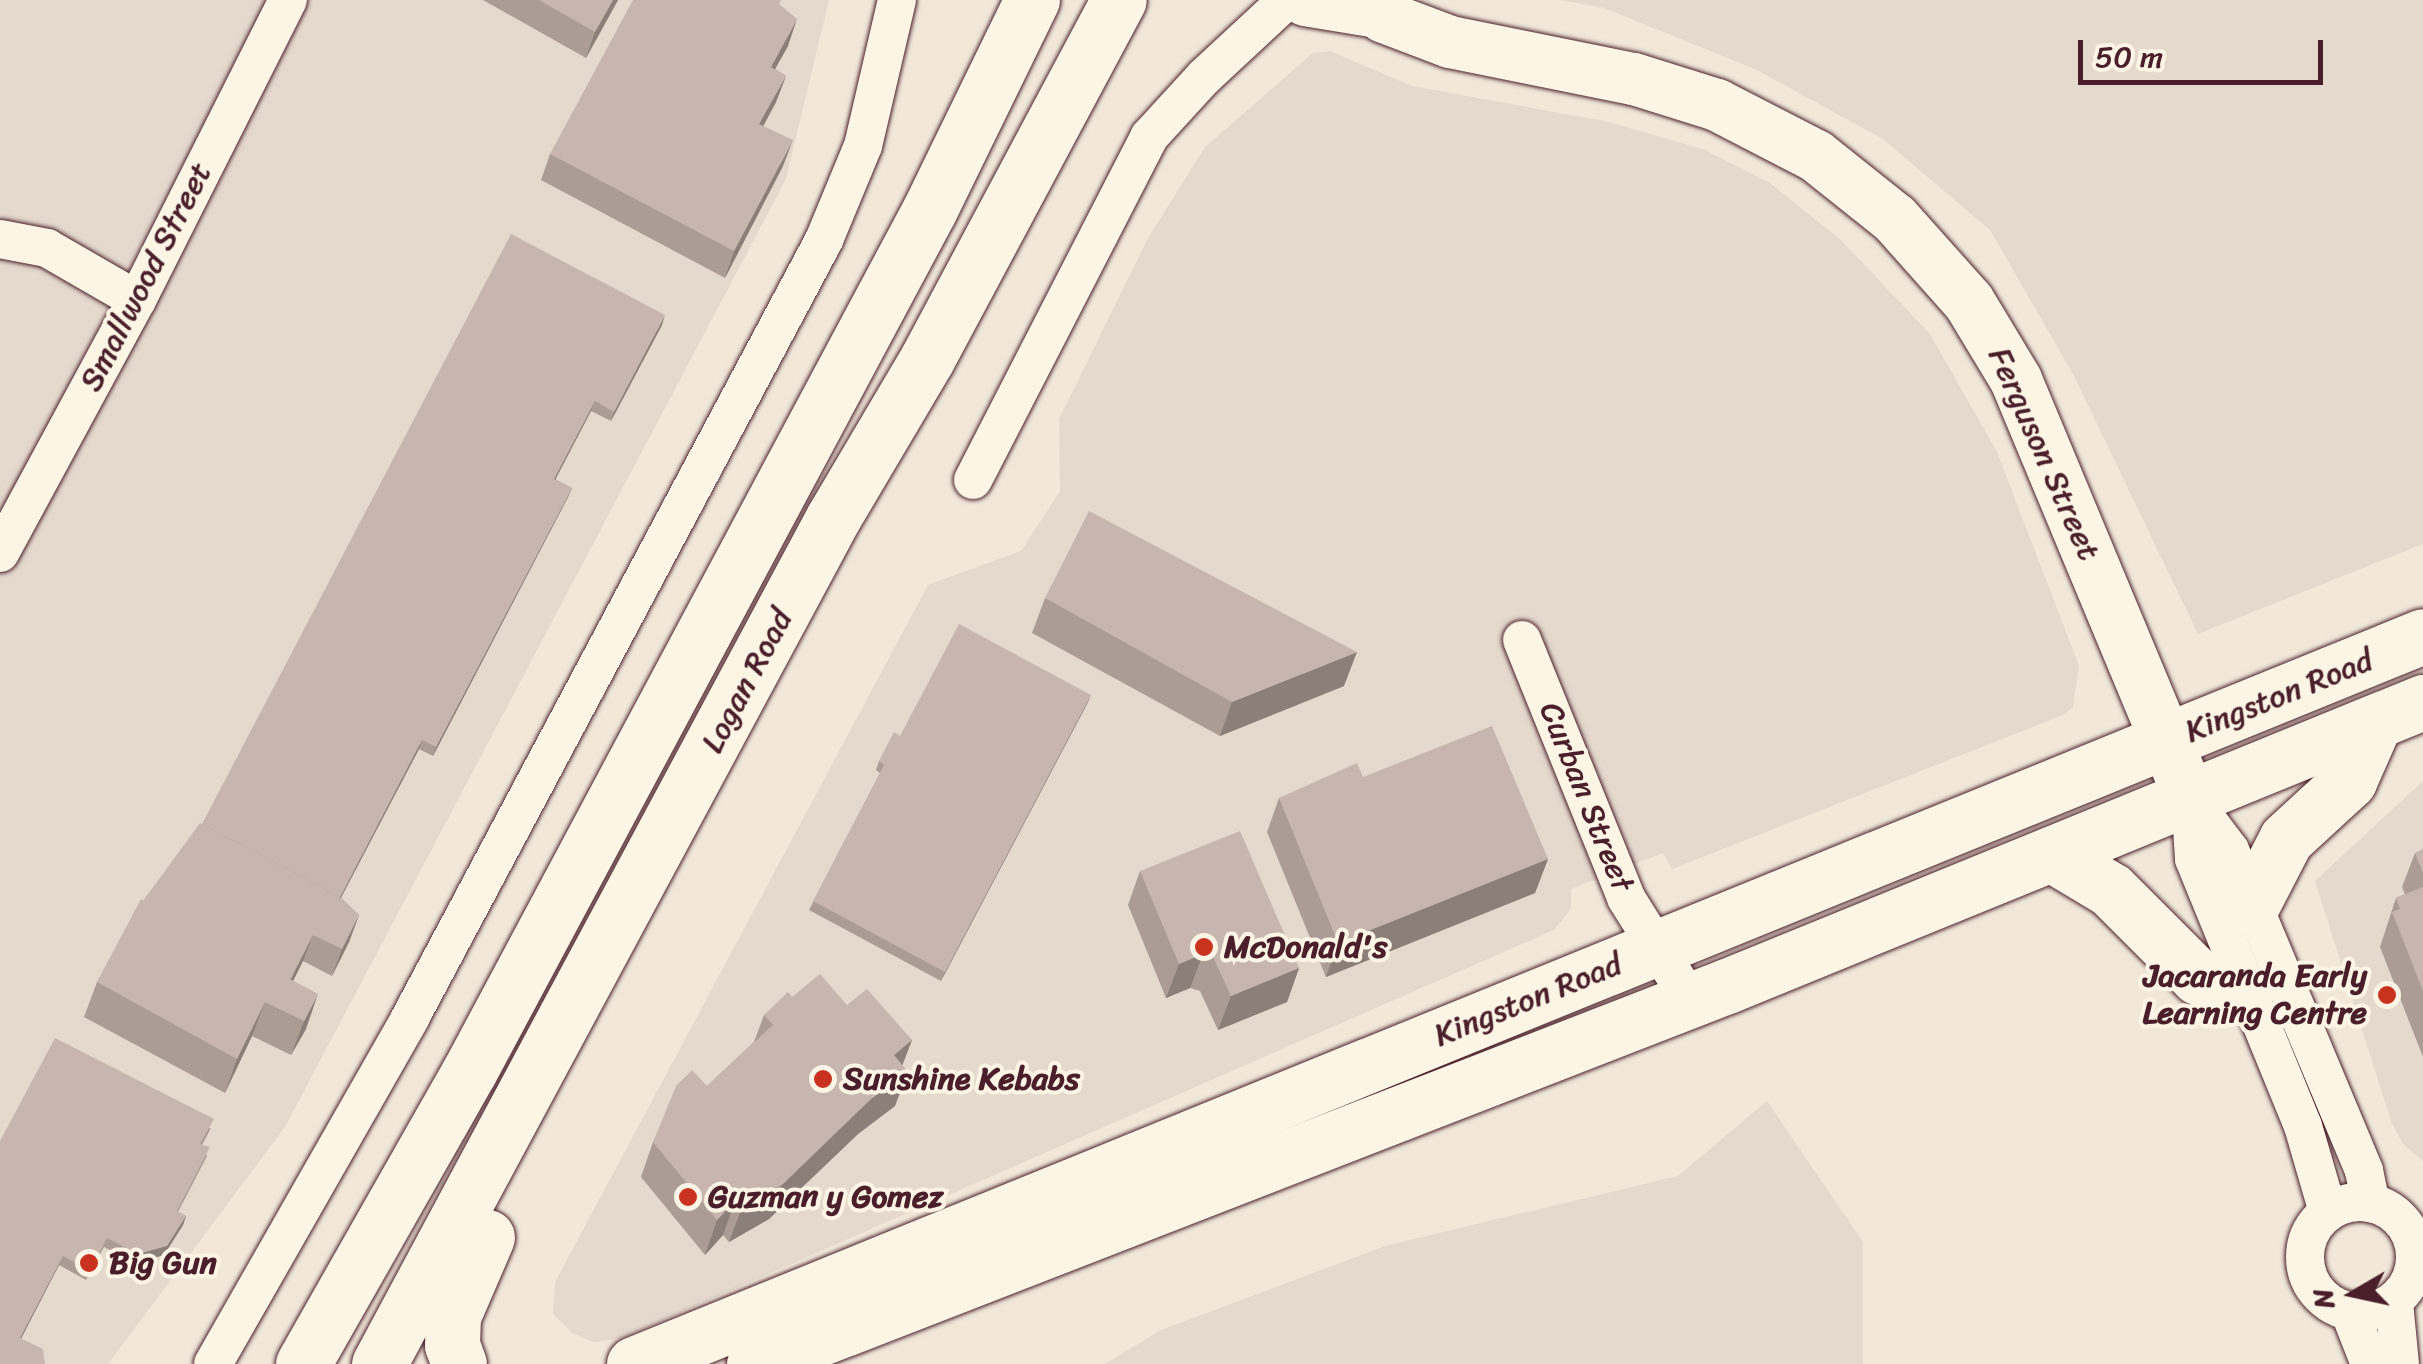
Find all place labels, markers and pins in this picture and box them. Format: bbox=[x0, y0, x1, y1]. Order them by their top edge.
place label: McDonald's bbox=[1224, 928, 1387, 966]
marker: McDonald's bbox=[1193, 936, 1215, 958]
place label: Jacaranda Early Learning Centre bbox=[2141, 958, 2367, 1033]
marker: Jacaranda Early Learning Centre bbox=[2376, 984, 2398, 1006]
place label: Sunshine Kebabs bbox=[843, 1060, 1079, 1098]
marker: Sunshine Kebabs bbox=[812, 1068, 834, 1090]
place label: Guzman y Gomez bbox=[708, 1178, 944, 1216]
marker: Guzman y Gomez bbox=[677, 1186, 699, 1208]
place label: Big Gun bbox=[109, 1244, 217, 1282]
marker: Big Gun bbox=[78, 1252, 100, 1274]

